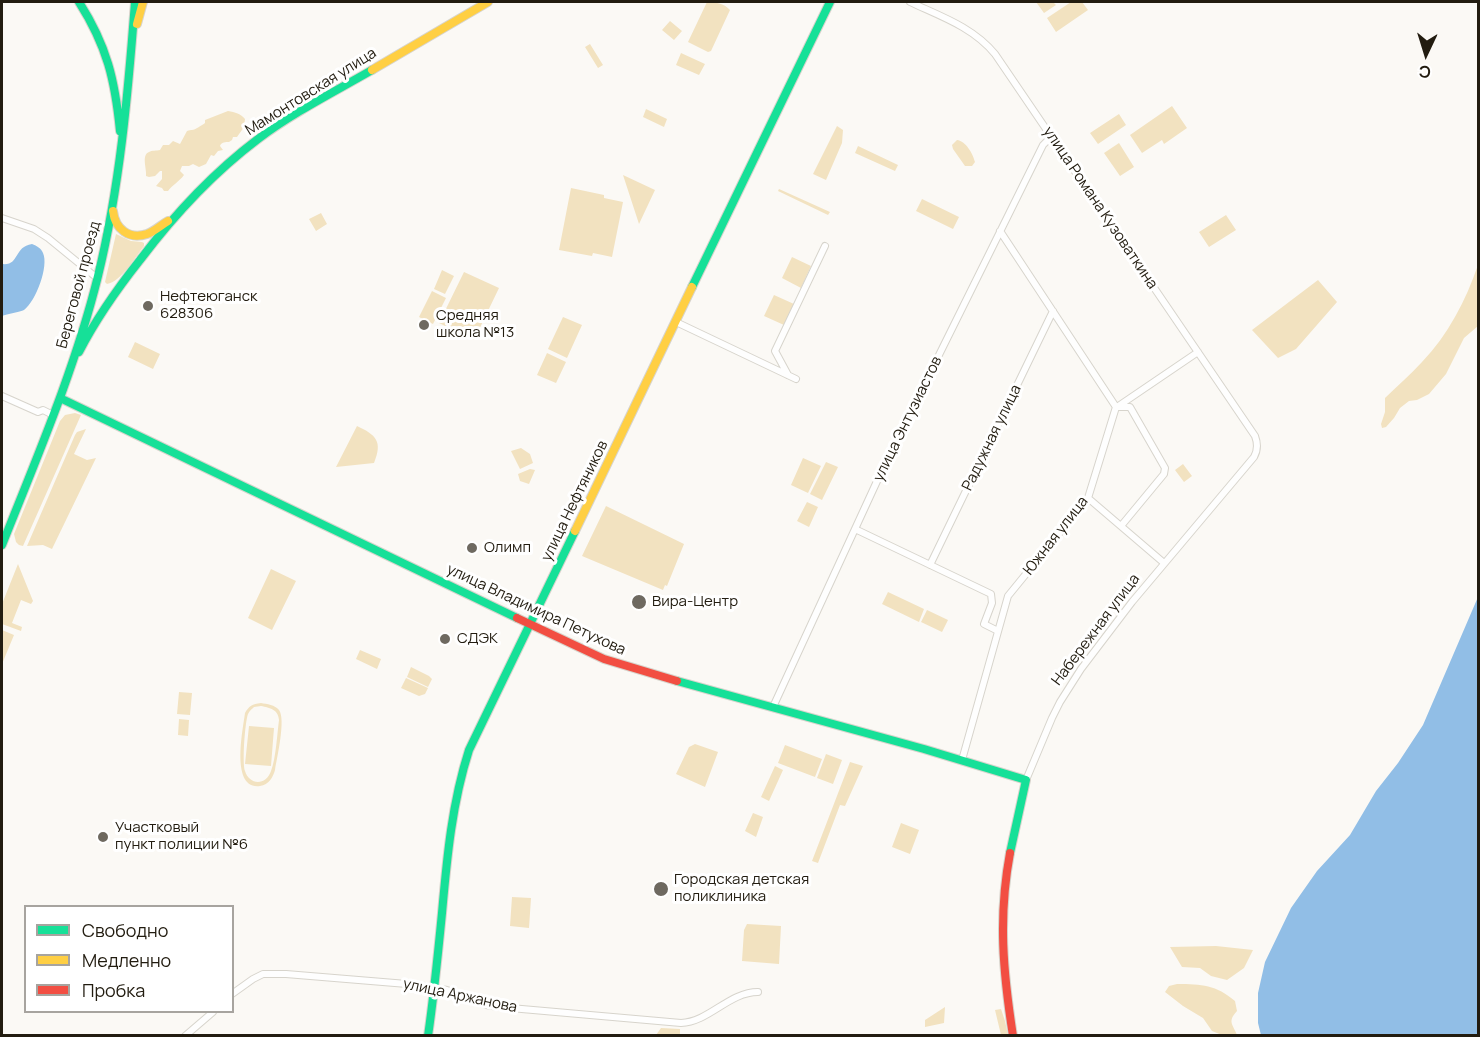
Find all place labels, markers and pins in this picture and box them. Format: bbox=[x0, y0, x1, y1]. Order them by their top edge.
place label: Нефтеюганск 628306 bbox=[160, 288, 257, 323]
marker: Нефтеюганск 628306 bbox=[141, 299, 155, 313]
place label: Средняя школа №13 bbox=[436, 307, 514, 342]
marker: Средняя школа №13 bbox=[417, 318, 431, 332]
place label: Олимп bbox=[484, 539, 531, 557]
marker: Олимп bbox=[465, 541, 479, 555]
marker: Вира-Центр bbox=[630, 593, 648, 611]
place label: Вира-Центр bbox=[652, 593, 738, 611]
place label: СДЭК bbox=[457, 630, 498, 648]
marker: СДЭК bbox=[438, 632, 452, 646]
place label: Участковый пункт полиции №6 bbox=[115, 819, 248, 854]
marker: Участковый пункт полиции №6 bbox=[96, 830, 110, 844]
place label: Городская детская поликлиника bbox=[674, 871, 809, 906]
marker: Городская детская поликлиника bbox=[652, 880, 670, 898]

